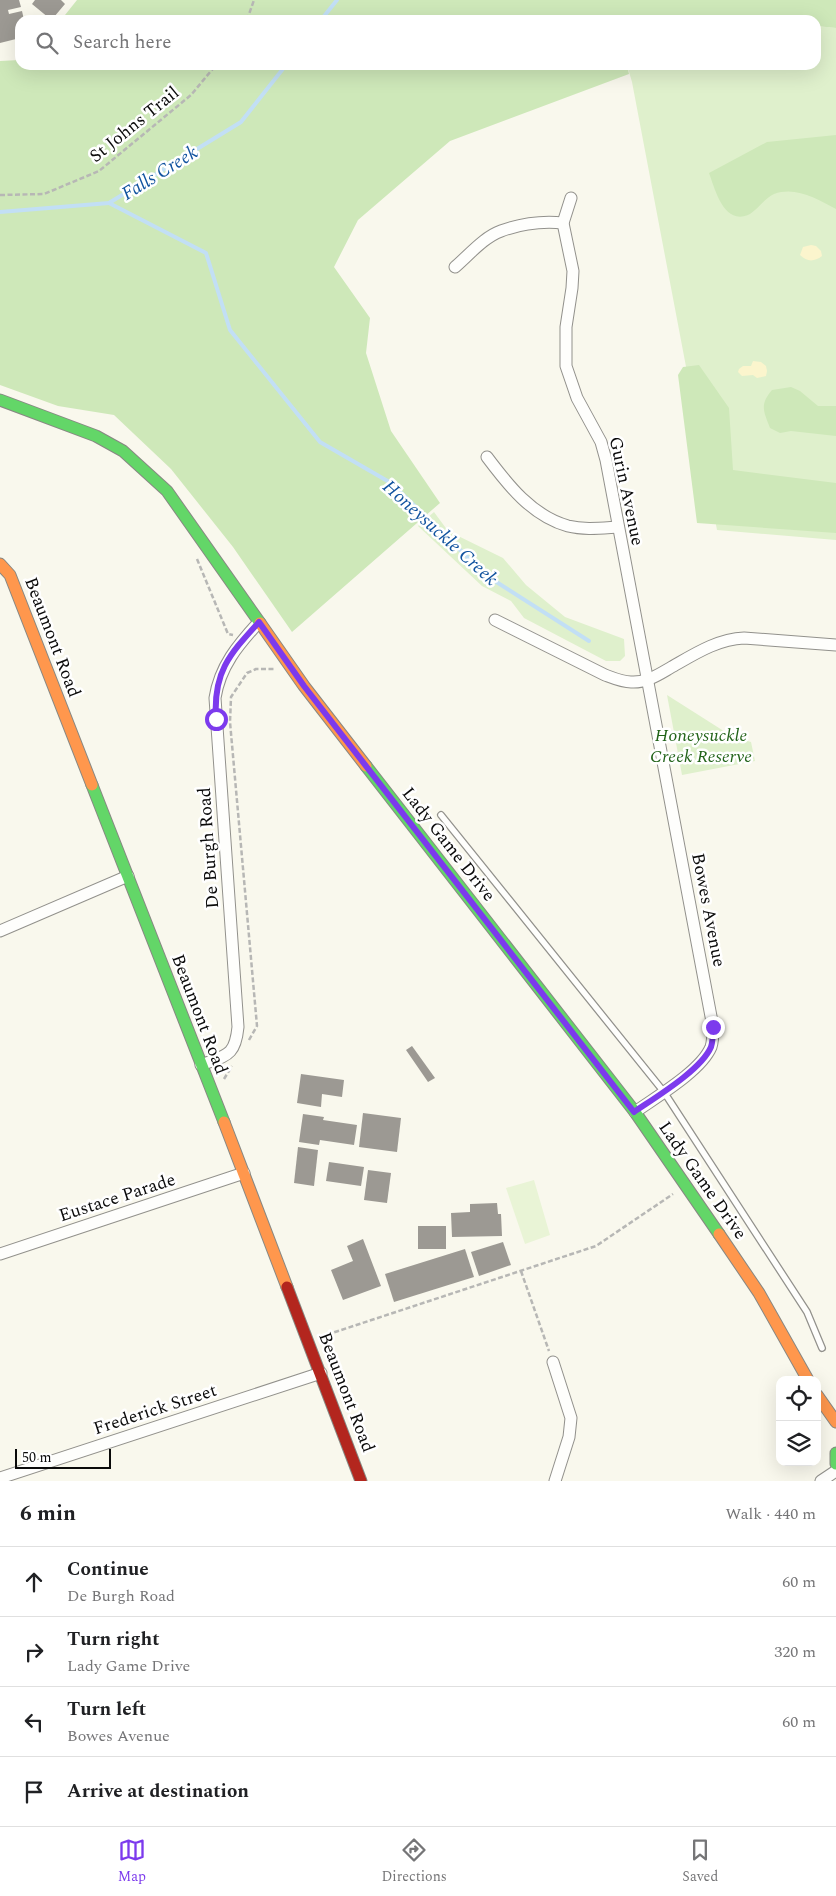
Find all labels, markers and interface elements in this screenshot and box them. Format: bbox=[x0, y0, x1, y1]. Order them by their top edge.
search box bbox=[15, 15, 821, 70]
text: Search here bbox=[73, 28, 172, 57]
icon: search bbox=[33, 29, 61, 57]
street label: St Johns Trail bbox=[84, 80, 185, 169]
water label: Falls Creek bbox=[116, 138, 204, 208]
street label: Gurin Avenue bbox=[602, 434, 651, 548]
water label: Honeysuckle Creek bbox=[376, 473, 504, 593]
street label: Beaumont Road bbox=[17, 573, 88, 701]
route start bbox=[205, 708, 228, 731]
park label: Honeysuckle Creek Reserve bbox=[650, 722, 752, 770]
street label: Lady Game Drive bbox=[395, 781, 502, 907]
street label: De Burgh Road bbox=[191, 786, 226, 909]
street label: Bowes Avenue bbox=[684, 851, 733, 969]
street label: Beaumont Road bbox=[164, 950, 235, 1078]
route end bbox=[702, 1016, 725, 1039]
street label: Lady Game Drive bbox=[652, 1116, 753, 1245]
street label: Eustace Parade bbox=[55, 1166, 179, 1229]
street label: Beaumont Road bbox=[311, 1328, 382, 1456]
map controls bbox=[776, 1376, 821, 1466]
button: locate bbox=[776, 1376, 821, 1421]
street label: Frederick Street bbox=[90, 1377, 220, 1442]
button: layers bbox=[776, 1421, 821, 1466]
scale bar bbox=[15, 1446, 111, 1469]
text: 50 m bbox=[22, 1447, 52, 1468]
text: 6 min bbox=[20, 1498, 76, 1530]
text: Walk · 440 m bbox=[725, 1502, 816, 1526]
text: Continue bbox=[67, 1555, 149, 1584]
icon: ahead bbox=[20, 1568, 48, 1596]
text: 60 m bbox=[782, 1570, 816, 1594]
text: De Burgh Road bbox=[67, 1584, 175, 1608]
text: Turn right bbox=[67, 1625, 160, 1654]
icon: right bbox=[20, 1638, 48, 1666]
text: 320 m bbox=[774, 1640, 816, 1664]
text: Lady Game Drive bbox=[67, 1654, 190, 1678]
text: Turn left bbox=[67, 1695, 146, 1724]
icon: left bbox=[20, 1708, 48, 1736]
text: 60 m bbox=[782, 1710, 816, 1734]
text: Bowes Avenue bbox=[67, 1724, 170, 1748]
text: Arrive at destination bbox=[67, 1777, 249, 1806]
icon: arrive bbox=[20, 1778, 48, 1806]
tab: Map bbox=[118, 1836, 146, 1887]
tab: Directions bbox=[381, 1836, 447, 1887]
tab: Saved bbox=[682, 1836, 718, 1887]

